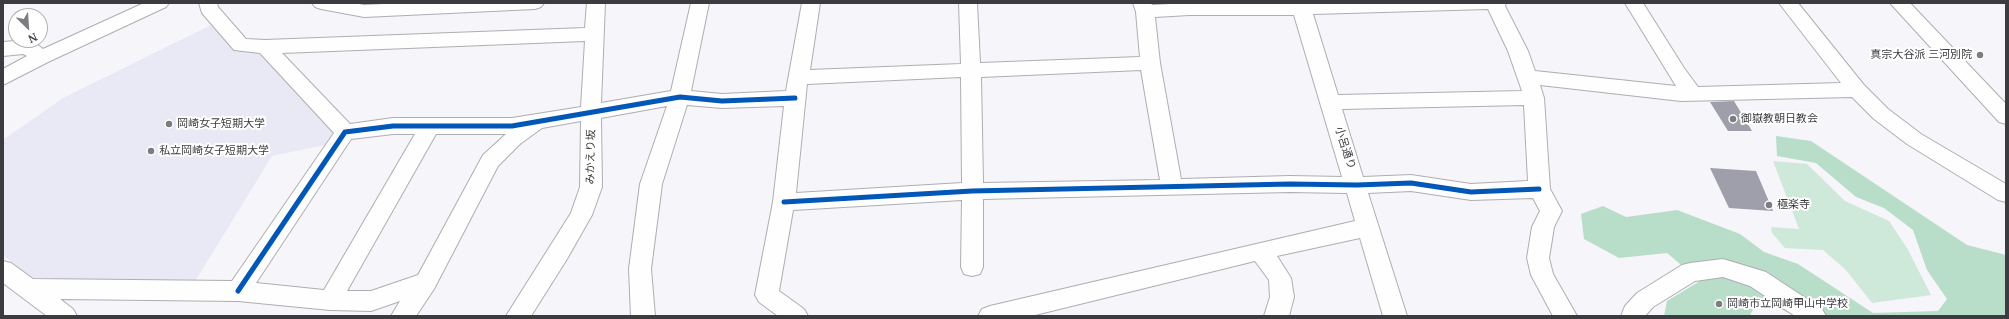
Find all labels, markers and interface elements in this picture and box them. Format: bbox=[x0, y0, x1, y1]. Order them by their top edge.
north arrow bbox=[8, 8, 48, 48]
text: N bbox=[26, 30, 40, 47]
place label: 真宗大谷派 三河別院 bbox=[1870, 48, 1972, 62]
marker: 真宗大谷派 三河別院 bbox=[1975, 50, 1985, 60]
place label: 御嶽教朝日教会 bbox=[1741, 112, 1818, 126]
marker: 御嶽教朝日教会 bbox=[1728, 114, 1738, 124]
place label: 岡崎女子短期大学 bbox=[177, 117, 265, 131]
marker: 岡崎女子短期大学 bbox=[164, 119, 174, 129]
street label: 小呂通り bbox=[1332, 125, 1358, 171]
street label: みかえり坂 bbox=[584, 129, 598, 185]
place label: 私立岡崎女子短期大学 bbox=[159, 144, 269, 158]
marker: 私立岡崎女子短期大学 bbox=[146, 146, 156, 156]
place label: 極楽寺 bbox=[1777, 198, 1810, 212]
marker: 極楽寺 bbox=[1764, 200, 1774, 210]
place label: 岡崎市立岡崎甲山中学校 bbox=[1727, 297, 1848, 311]
marker: 岡崎市立岡崎甲山中学校 bbox=[1714, 299, 1724, 309]

